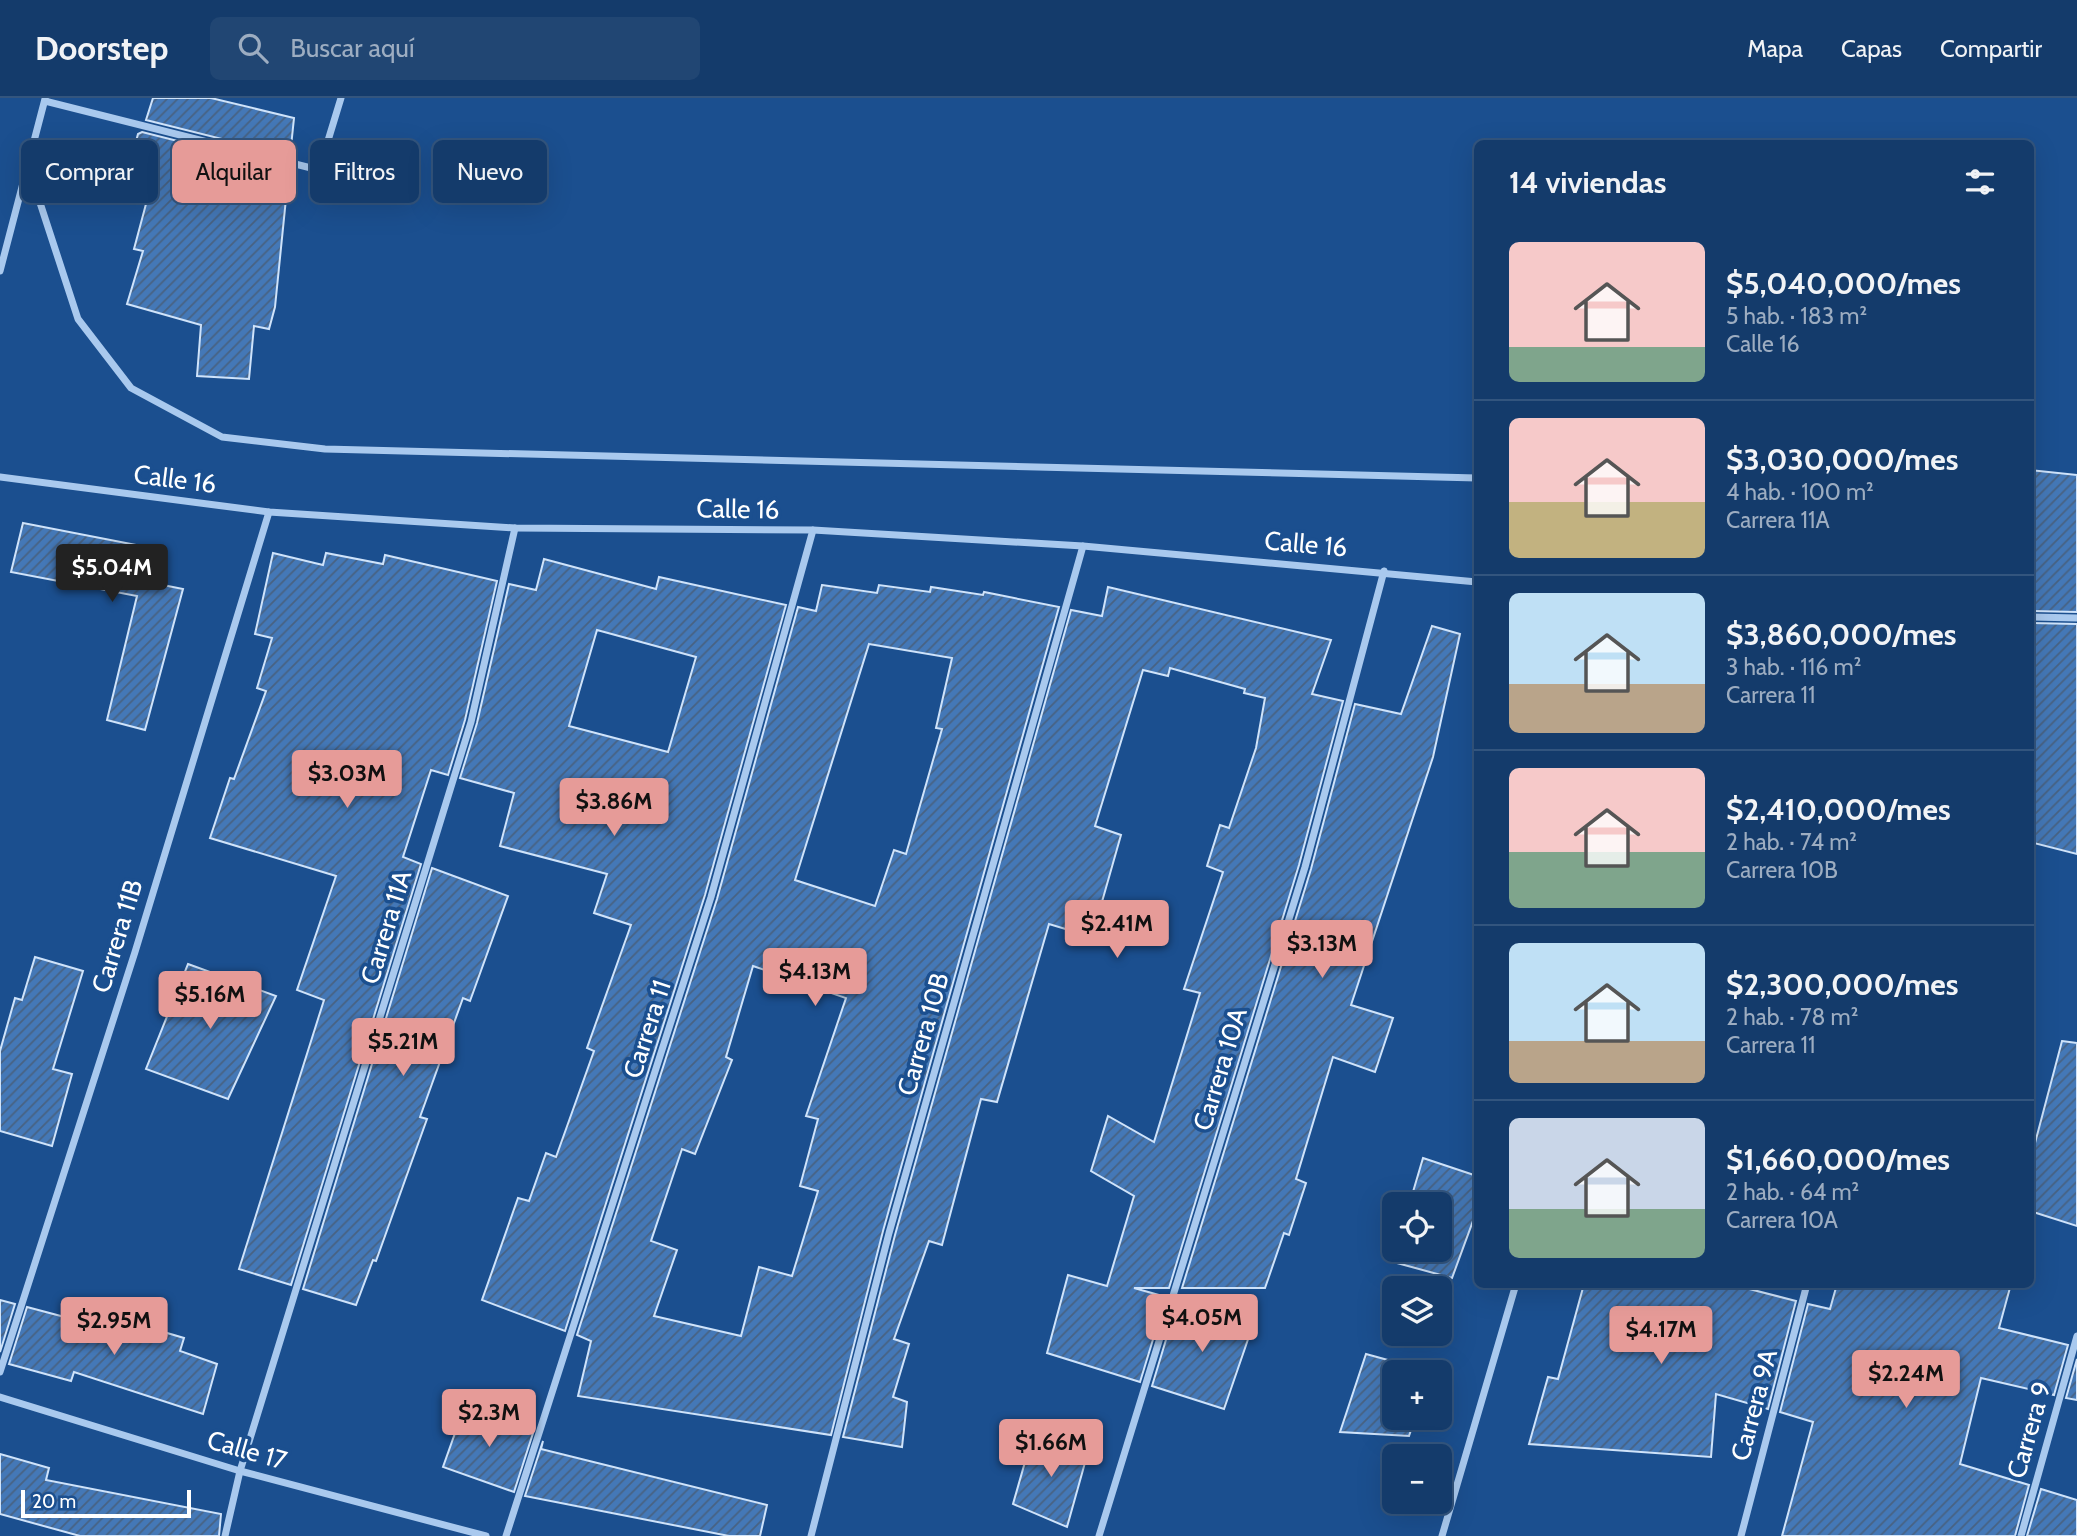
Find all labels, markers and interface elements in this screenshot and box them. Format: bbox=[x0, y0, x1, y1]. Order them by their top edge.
search box bbox=[210, 17, 700, 80]
text: Doorstep bbox=[35, 28, 168, 68]
icon: search bbox=[234, 29, 272, 67]
text: Buscar aquí bbox=[290, 32, 415, 64]
text: Mapa bbox=[1747, 34, 1803, 63]
text: Capas bbox=[1841, 34, 1902, 63]
text: Compartir bbox=[1940, 34, 2042, 63]
chip: Comprar bbox=[21, 140, 158, 203]
chip: Alquilar bbox=[172, 140, 296, 203]
chip: Filtros bbox=[310, 140, 419, 203]
chip: Nuevo bbox=[433, 140, 547, 203]
icon: filters bbox=[1961, 163, 1999, 201]
text: 14 viviendas bbox=[1509, 164, 1666, 201]
text: $5,040,000/mes bbox=[1726, 265, 1961, 302]
icon: home bbox=[1565, 270, 1649, 354]
text: 5 hab. · 183 m² bbox=[1726, 302, 1867, 330]
text: Calle 16 bbox=[1726, 330, 1799, 358]
text: $3,030,000/mes bbox=[1726, 441, 1959, 478]
icon: home bbox=[1565, 446, 1649, 530]
street label: Calle 16 bbox=[132, 458, 218, 500]
text: 4 hab. · 100 m² bbox=[1726, 478, 1874, 506]
street label: Calle 16 bbox=[696, 492, 780, 526]
text: Carrera 11A bbox=[1726, 506, 1830, 534]
street label: Calle 16 bbox=[1263, 524, 1349, 564]
pin: $5.04M bbox=[55, 545, 169, 604]
text: $5.04M bbox=[72, 553, 152, 581]
text: $3,860,000/mes bbox=[1726, 616, 1956, 653]
icon: home bbox=[1565, 621, 1649, 705]
text: 3 hab. · 116 m² bbox=[1726, 653, 1861, 681]
text: Carrera 11 bbox=[1726, 681, 1816, 709]
pin: $3.03M bbox=[290, 750, 404, 810]
text: $3.03M bbox=[308, 759, 386, 787]
pin: $3.86M bbox=[557, 778, 671, 838]
text: $3.86M bbox=[576, 787, 652, 815]
text: $2,410,000/mes bbox=[1726, 791, 1951, 828]
icon: home bbox=[1565, 796, 1649, 880]
text: 2 hab. · 74 m² bbox=[1726, 828, 1857, 856]
text: Carrera 10B bbox=[1726, 856, 1838, 884]
street label: Carrera 11A bbox=[354, 866, 418, 988]
street label: Carrera 11B bbox=[85, 875, 149, 997]
pin: $2.41M bbox=[1060, 900, 1174, 960]
text: $2.41M bbox=[1081, 909, 1153, 937]
pin: $3.13M bbox=[1265, 920, 1379, 980]
text: $3.13M bbox=[1287, 929, 1357, 957]
pin: $4.13M bbox=[758, 948, 872, 1008]
text: $4.13M bbox=[779, 957, 851, 985]
text: $2,300,000/mes bbox=[1726, 966, 1958, 1003]
street label: Carrera 10B bbox=[890, 969, 956, 1099]
icon: home bbox=[1565, 971, 1649, 1055]
pin: $5.16M bbox=[153, 972, 267, 1031]
street label: Carrera 11 bbox=[616, 976, 678, 1082]
text: $5.16M bbox=[175, 980, 245, 1008]
text: 2 hab. · 78 m² bbox=[1726, 1003, 1858, 1031]
street label: Carrera 10A bbox=[1186, 1004, 1254, 1134]
pin: $5.21M bbox=[346, 1018, 460, 1078]
text: $5.21M bbox=[368, 1027, 438, 1055]
text: Carrera 11 bbox=[1726, 1031, 1816, 1059]
text: $1,660,000/mes bbox=[1726, 1141, 1950, 1178]
icon: home bbox=[1565, 1146, 1649, 1230]
text: 2 hab. · 64 m² bbox=[1726, 1178, 1859, 1206]
map controls bbox=[1382, 1192, 1452, 1514]
button: locate bbox=[1382, 1192, 1452, 1262]
text: Carrera 10A bbox=[1726, 1206, 1838, 1234]
button: layers bbox=[1382, 1276, 1452, 1346]
pin: $4.05M bbox=[1145, 1294, 1259, 1354]
pin: $2.95M bbox=[57, 1298, 171, 1357]
text: $4.05M bbox=[1162, 1303, 1242, 1331]
text: $2.95M bbox=[77, 1306, 151, 1334]
pin: $4.17M bbox=[1604, 1306, 1718, 1366]
text: $4.17M bbox=[1625, 1315, 1697, 1343]
street label: Carrera 9A bbox=[1724, 1346, 1784, 1464]
pin: $2.24M bbox=[1849, 1350, 1963, 1410]
text: $2.24M bbox=[1868, 1359, 1944, 1387]
button: + bbox=[1382, 1360, 1452, 1430]
street label: Carrera 9 bbox=[2000, 1378, 2058, 1482]
pin: $2.3M bbox=[440, 1390, 538, 1449]
text: $2.3M bbox=[458, 1398, 520, 1426]
pin: $1.66M bbox=[994, 1420, 1108, 1479]
street label: Calle 17 bbox=[203, 1423, 291, 1477]
text: $1.66M bbox=[1015, 1428, 1087, 1456]
button: − bbox=[1382, 1444, 1452, 1514]
scale bar bbox=[21, 1487, 191, 1519]
text: 20 m bbox=[32, 1490, 76, 1513]

